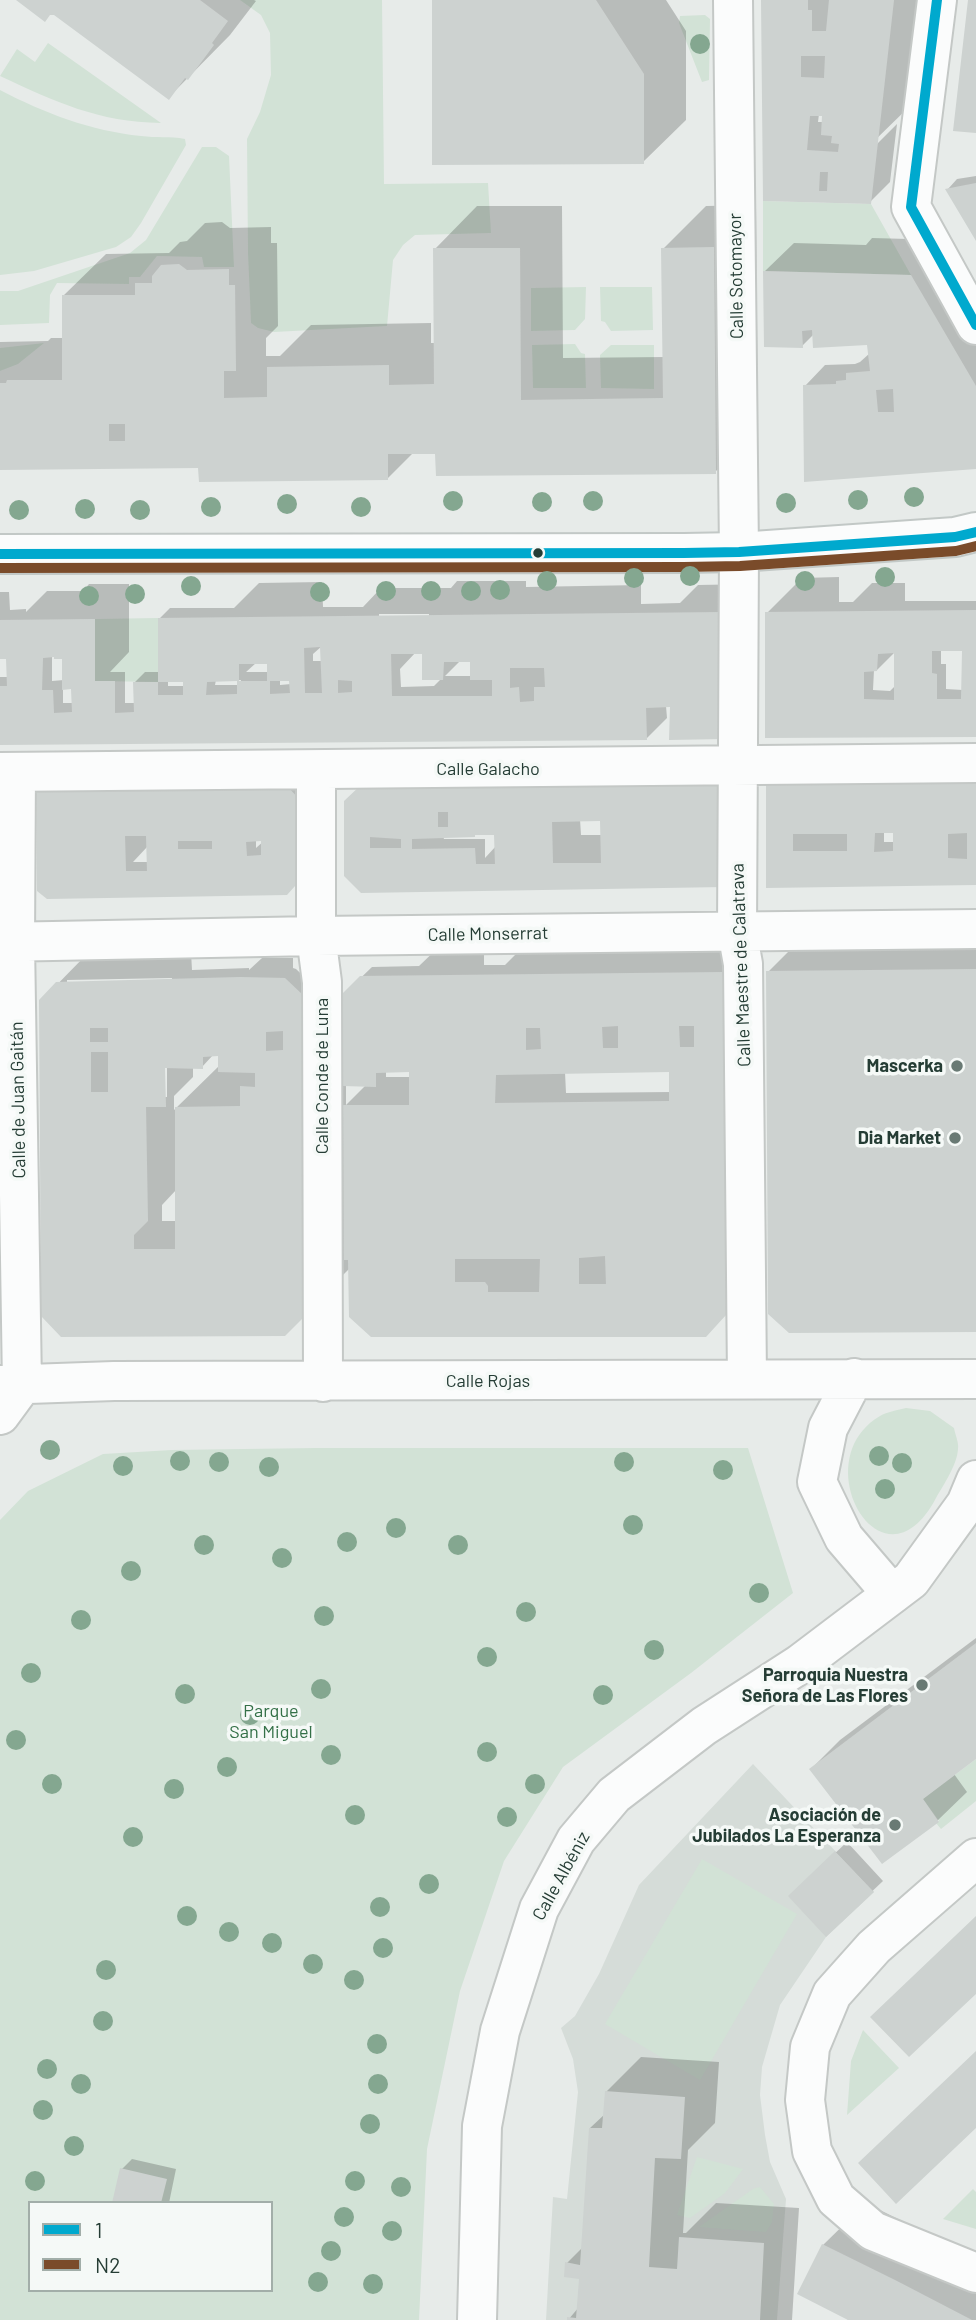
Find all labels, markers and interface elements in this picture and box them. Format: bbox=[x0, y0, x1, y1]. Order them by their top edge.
street label: Calle Sotomayor bbox=[724, 213, 748, 339]
unlabelled marker bbox=[531, 546, 545, 560]
street label: Calle Galacho bbox=[436, 758, 540, 780]
street label: Calle Maestre de Calatrava bbox=[727, 863, 755, 1067]
street label: Calle Monserrat bbox=[427, 922, 549, 946]
street label: Calle Conde de Luna bbox=[311, 998, 333, 1154]
street label: Calle de Juan Gaitán bbox=[6, 1021, 30, 1179]
place label: Mascerka bbox=[867, 1055, 943, 1077]
marker: Mascerka bbox=[949, 1058, 965, 1074]
place label: Dia Market bbox=[858, 1127, 941, 1149]
marker: Dia Market bbox=[947, 1130, 963, 1146]
street label: Calle Rojas bbox=[446, 1370, 530, 1392]
place label: Parroquia Nuestra Señora de Las Flores bbox=[742, 1664, 908, 1706]
marker: Parroquia Nuestra Señora de Las Flores bbox=[914, 1677, 930, 1693]
park label: Parque San Miguel bbox=[229, 1700, 313, 1742]
place label: Asociación de Jubilados La Esperanza bbox=[692, 1804, 881, 1846]
marker: Asociación de Jubilados La Esperanza bbox=[887, 1817, 903, 1833]
street label: Calle Albéniz bbox=[528, 1828, 594, 1924]
legend bbox=[28, 2201, 273, 2292]
text: 1 bbox=[95, 2217, 102, 2242]
text: N2 bbox=[95, 2252, 120, 2277]

